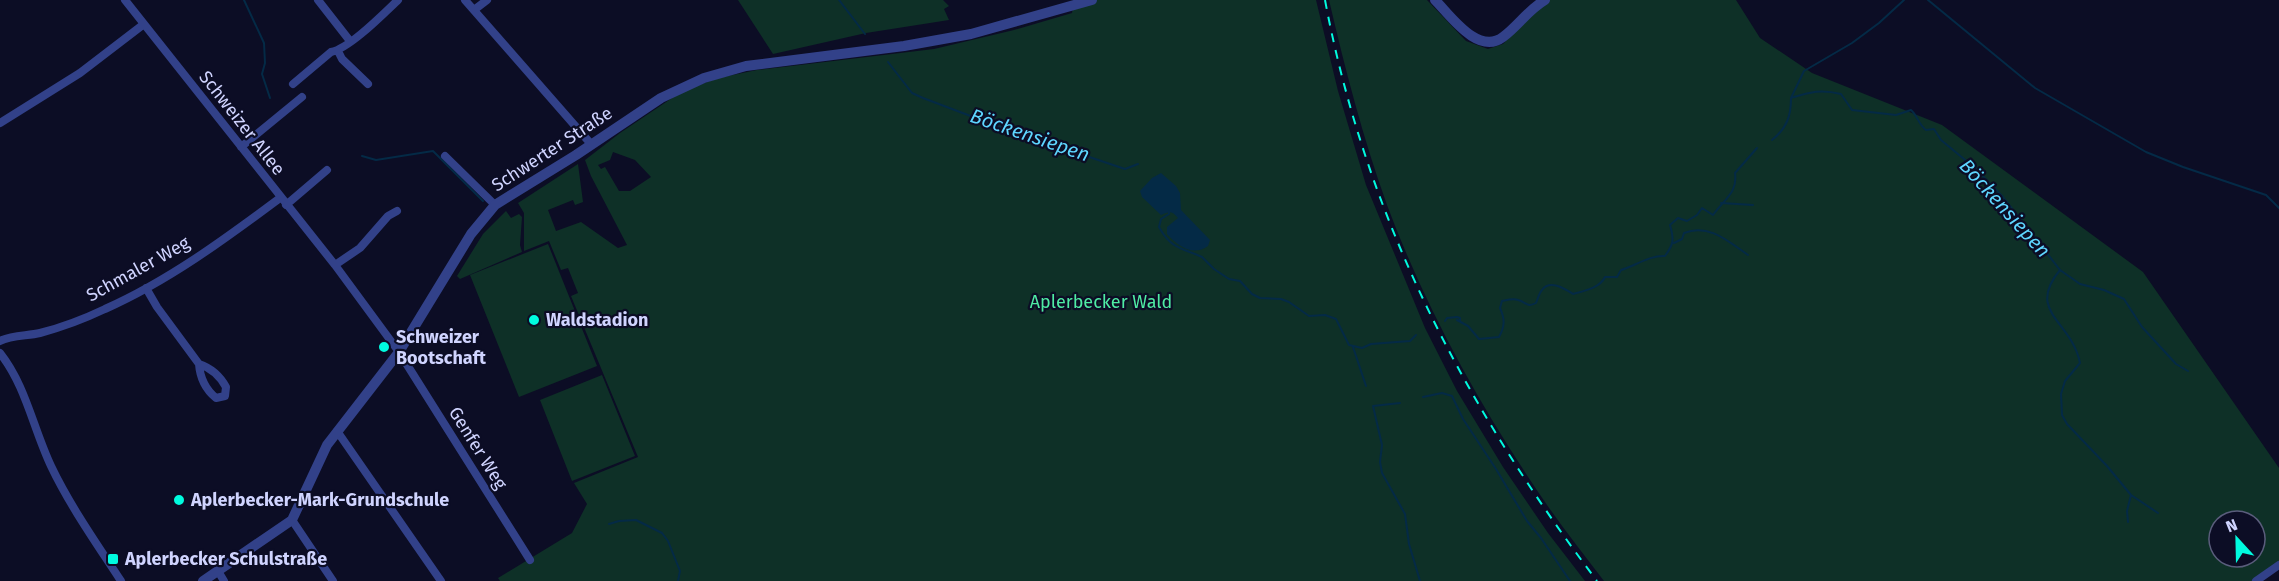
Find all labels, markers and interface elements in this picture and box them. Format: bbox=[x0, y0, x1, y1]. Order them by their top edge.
street label: Schweizer Allee bbox=[194, 66, 290, 180]
street label: Schwerter Straße bbox=[488, 102, 616, 196]
water label: Böckensiepen bbox=[967, 103, 1093, 167]
water label: Böckensiepen bbox=[1954, 154, 2056, 262]
street label: Schmaler Weg bbox=[83, 231, 194, 306]
park label: Aplerbecker Wald bbox=[1030, 291, 1172, 313]
place label: Waldstadion bbox=[546, 309, 649, 331]
marker: Waldstadion bbox=[527, 313, 541, 327]
place label: Schweizer Bootschaft bbox=[396, 326, 487, 369]
marker: Schweizer Bootschaft bbox=[377, 340, 391, 354]
street label: Genfer Weg bbox=[444, 403, 512, 494]
place label: Aplerbecker-Mark-Grundschule bbox=[190, 489, 449, 511]
marker: Aplerbecker-Mark-Grundschule bbox=[172, 493, 186, 507]
north arrow bbox=[2207, 509, 2267, 569]
text: N bbox=[2223, 515, 2240, 536]
place label: Aplerbecker Schulstraße bbox=[124, 548, 327, 570]
marker: Aplerbecker Schulstraße bbox=[106, 552, 120, 566]

